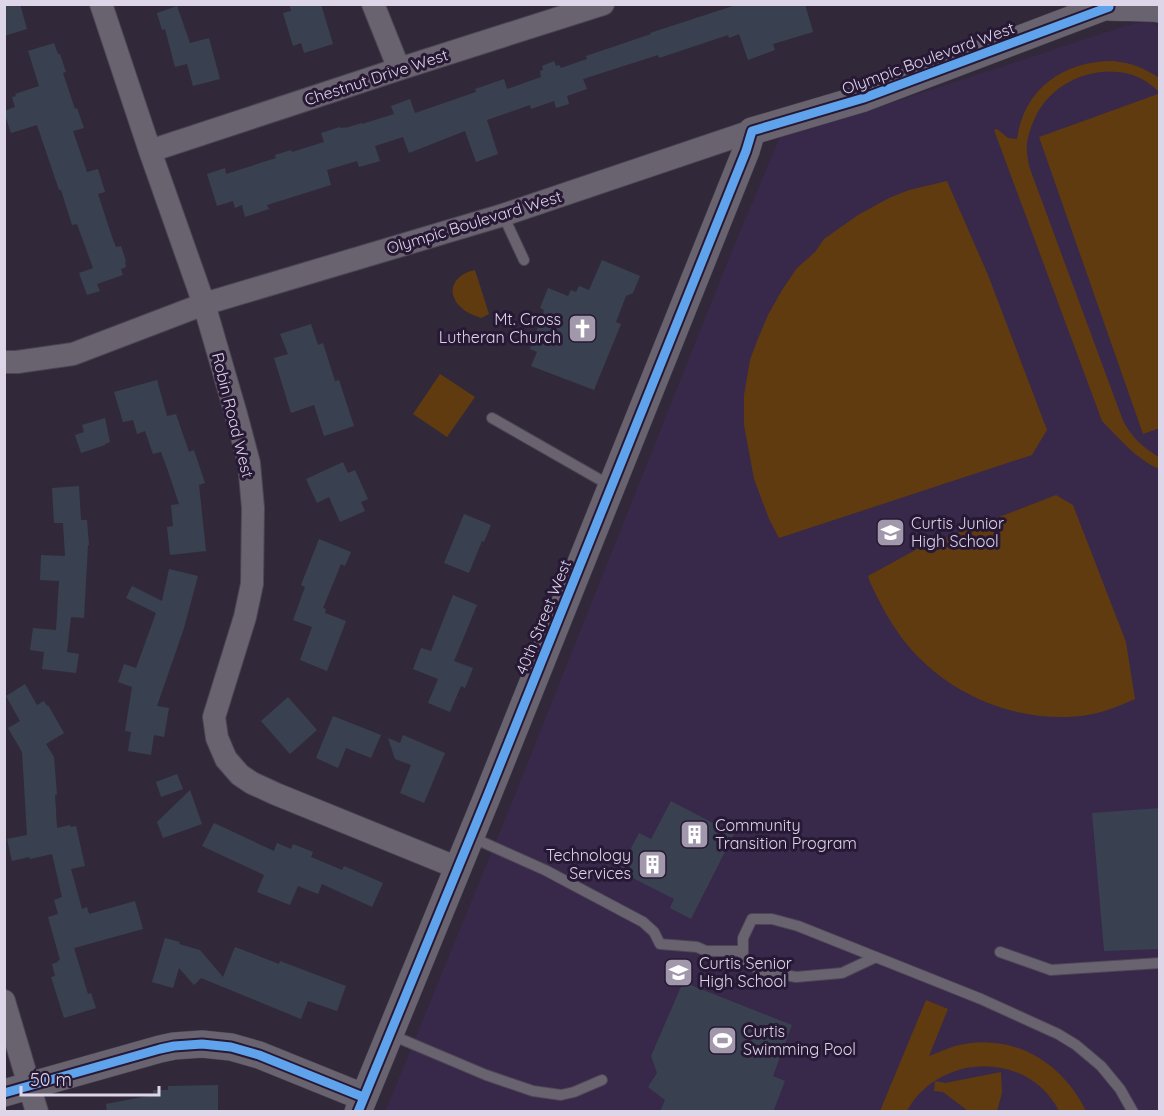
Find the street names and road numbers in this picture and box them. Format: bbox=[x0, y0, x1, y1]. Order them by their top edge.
street label: Olympic Boulevard West bbox=[839, 17, 1017, 99]
street label: Chestnut Drive West bbox=[302, 44, 450, 110]
street label: Olympic Boulevard West bbox=[384, 186, 564, 258]
street label: Robin Road West bbox=[208, 350, 258, 480]
street label: 40th Street West bbox=[511, 557, 575, 677]

